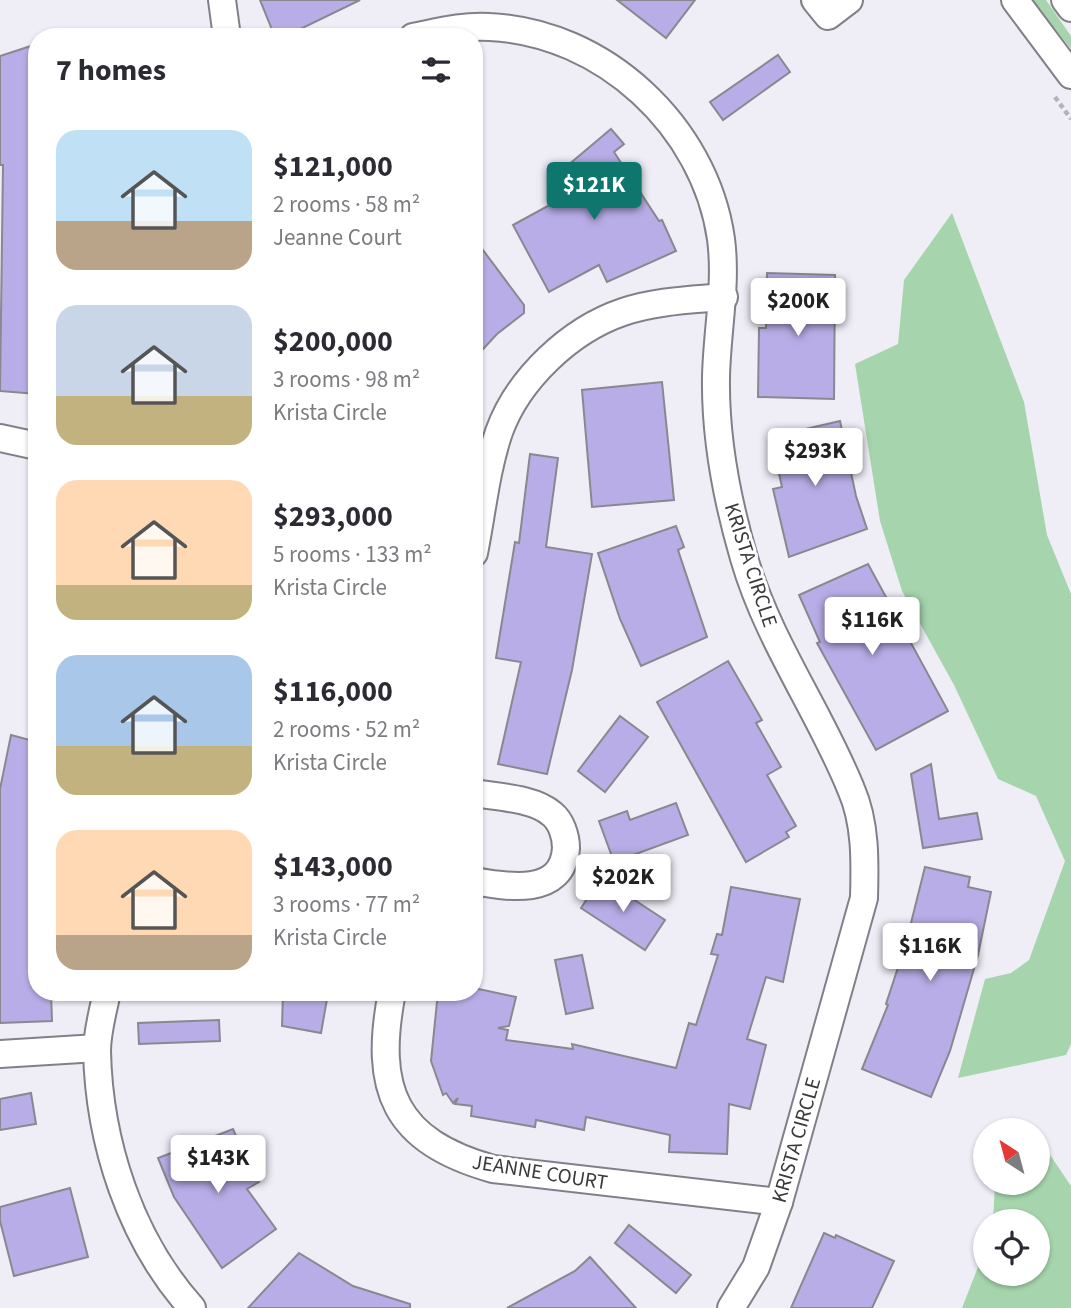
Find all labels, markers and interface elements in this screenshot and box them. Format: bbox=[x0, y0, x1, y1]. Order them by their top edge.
text: 7 homes bbox=[56, 49, 166, 92]
icon: filters bbox=[417, 51, 455, 89]
text: $121,000 bbox=[273, 145, 393, 188]
icon: home bbox=[112, 158, 196, 242]
pin: $121K bbox=[545, 162, 643, 222]
text: $121K bbox=[563, 168, 625, 201]
text: 2 rooms · 58 m² bbox=[273, 188, 420, 221]
text: Jeanne Court bbox=[273, 221, 402, 254]
pin: $200K bbox=[749, 278, 847, 338]
text: $200K bbox=[767, 284, 829, 317]
text: $200,000 bbox=[273, 320, 393, 363]
icon: home bbox=[112, 333, 196, 417]
text: 3 rooms · 98 m² bbox=[273, 363, 420, 396]
text: Krista Circle bbox=[273, 396, 387, 429]
pin: $293K bbox=[766, 428, 864, 488]
text: $293K bbox=[784, 434, 846, 467]
text: $293,000 bbox=[273, 495, 393, 538]
street label: KRISTA CIRCLE bbox=[717, 499, 785, 631]
icon: home bbox=[112, 508, 196, 592]
text: 5 rooms · 133 m² bbox=[273, 538, 432, 571]
text: Krista Circle bbox=[273, 571, 387, 604]
pin: $116K bbox=[823, 598, 921, 657]
text: $116K bbox=[841, 603, 903, 636]
text: $116,000 bbox=[273, 670, 393, 713]
icon: home bbox=[112, 683, 196, 767]
text: 2 rooms · 52 m² bbox=[273, 713, 420, 746]
text: Krista Circle bbox=[273, 746, 387, 779]
text: $143,000 bbox=[273, 845, 393, 888]
pin: $202K bbox=[574, 855, 672, 914]
icon: home bbox=[112, 858, 196, 942]
text: $202K bbox=[592, 860, 654, 893]
text: 3 rooms · 77 m² bbox=[273, 888, 420, 921]
text: Krista Circle bbox=[273, 921, 387, 954]
pin: $116K bbox=[881, 923, 979, 983]
text: $116K bbox=[899, 929, 961, 962]
street label: KRISTA CIRCLE bbox=[764, 1074, 828, 1206]
north arrow bbox=[973, 1118, 1050, 1195]
map controls bbox=[973, 1118, 1050, 1286]
pin: $143K bbox=[169, 1136, 267, 1195]
text: $143K bbox=[187, 1141, 249, 1174]
street label: JEANNE COURT bbox=[470, 1146, 610, 1198]
button: locate bbox=[973, 1209, 1050, 1286]

